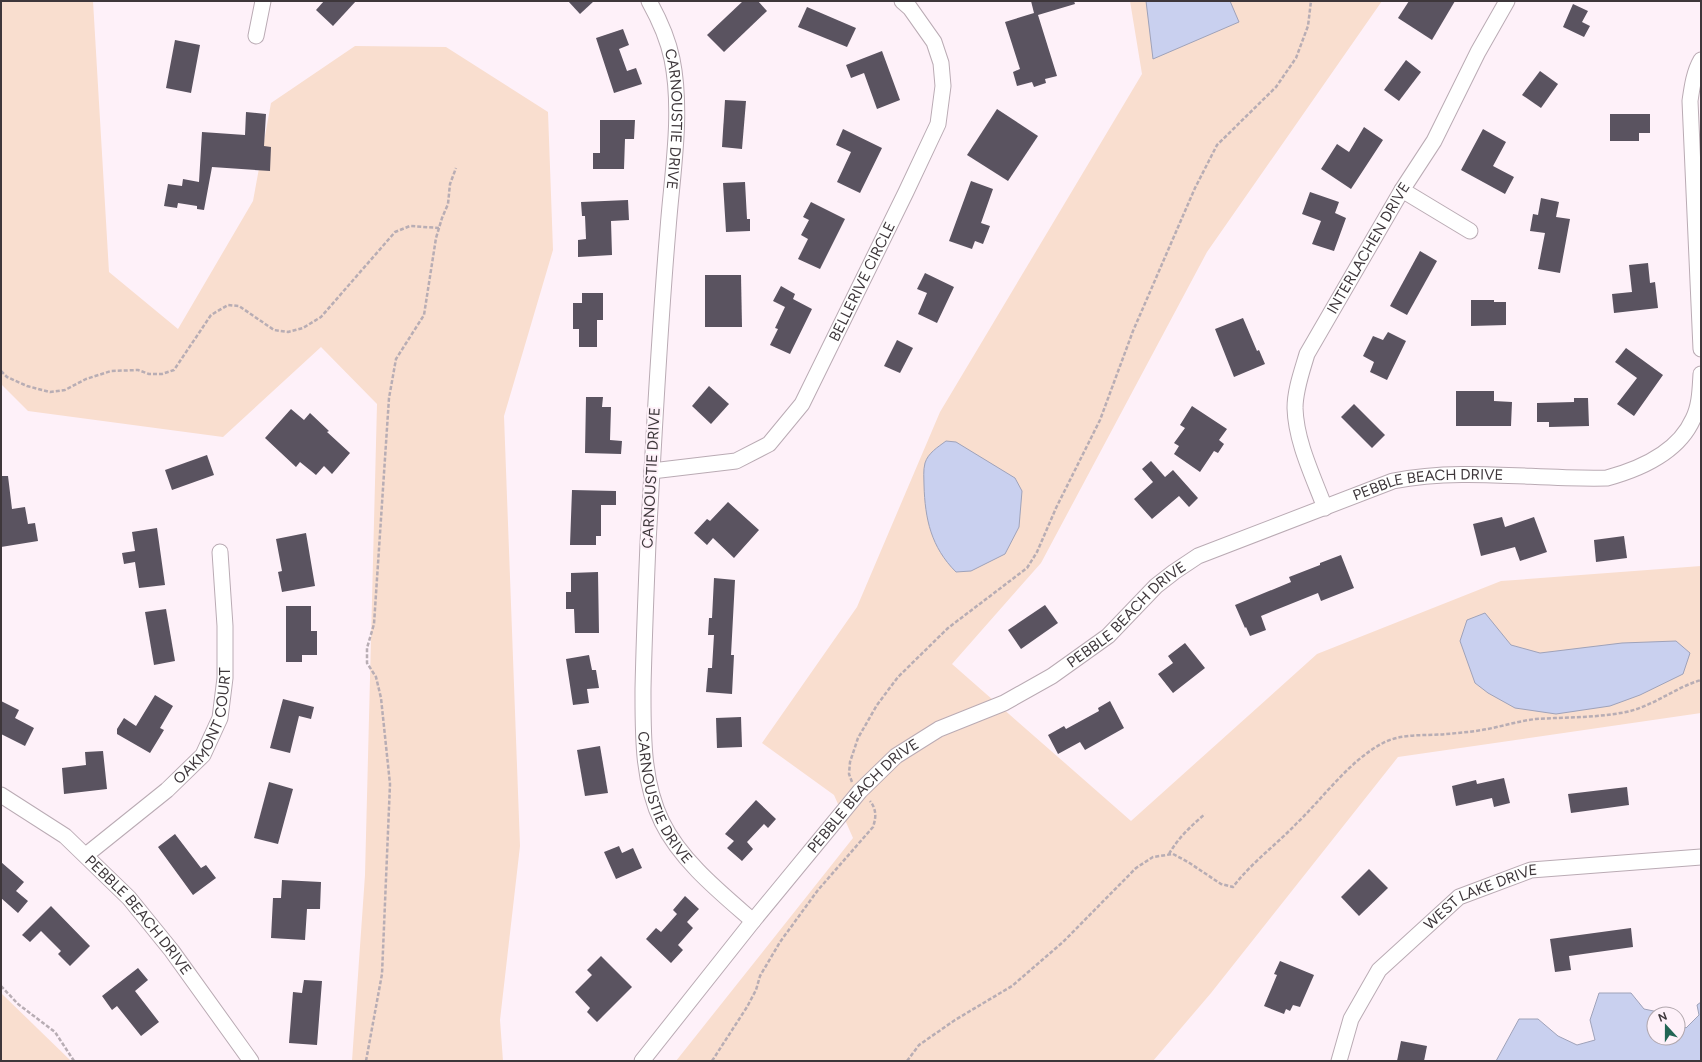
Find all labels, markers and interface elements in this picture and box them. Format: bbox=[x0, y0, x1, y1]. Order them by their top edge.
street label: CARNOUSTIE DRIVE bbox=[661, 47, 686, 191]
street label: INTERLACHEN DRIVE bbox=[1323, 179, 1414, 317]
street label: BELLERIVE CIRCLE bbox=[825, 219, 899, 344]
street label: CARNOUSTIE DRIVE bbox=[638, 407, 664, 549]
street label: PEBBLE BEACH DRIVE bbox=[1350, 465, 1504, 505]
street label: PEBBLE BEACH DRIVE bbox=[1063, 558, 1189, 672]
street label: OAKMONT COURT bbox=[170, 667, 234, 788]
street label: CARNOUSTIE DRIVE bbox=[634, 731, 696, 867]
street label: PEBBLE BEACH DRIVE bbox=[804, 735, 922, 857]
street label: PEBBLE BEACH DRIVE bbox=[81, 851, 195, 978]
street label: WEST LAKE DRIVE bbox=[1420, 861, 1538, 933]
north arrow bbox=[1646, 1006, 1686, 1046]
text: N bbox=[1656, 1010, 1669, 1025]

